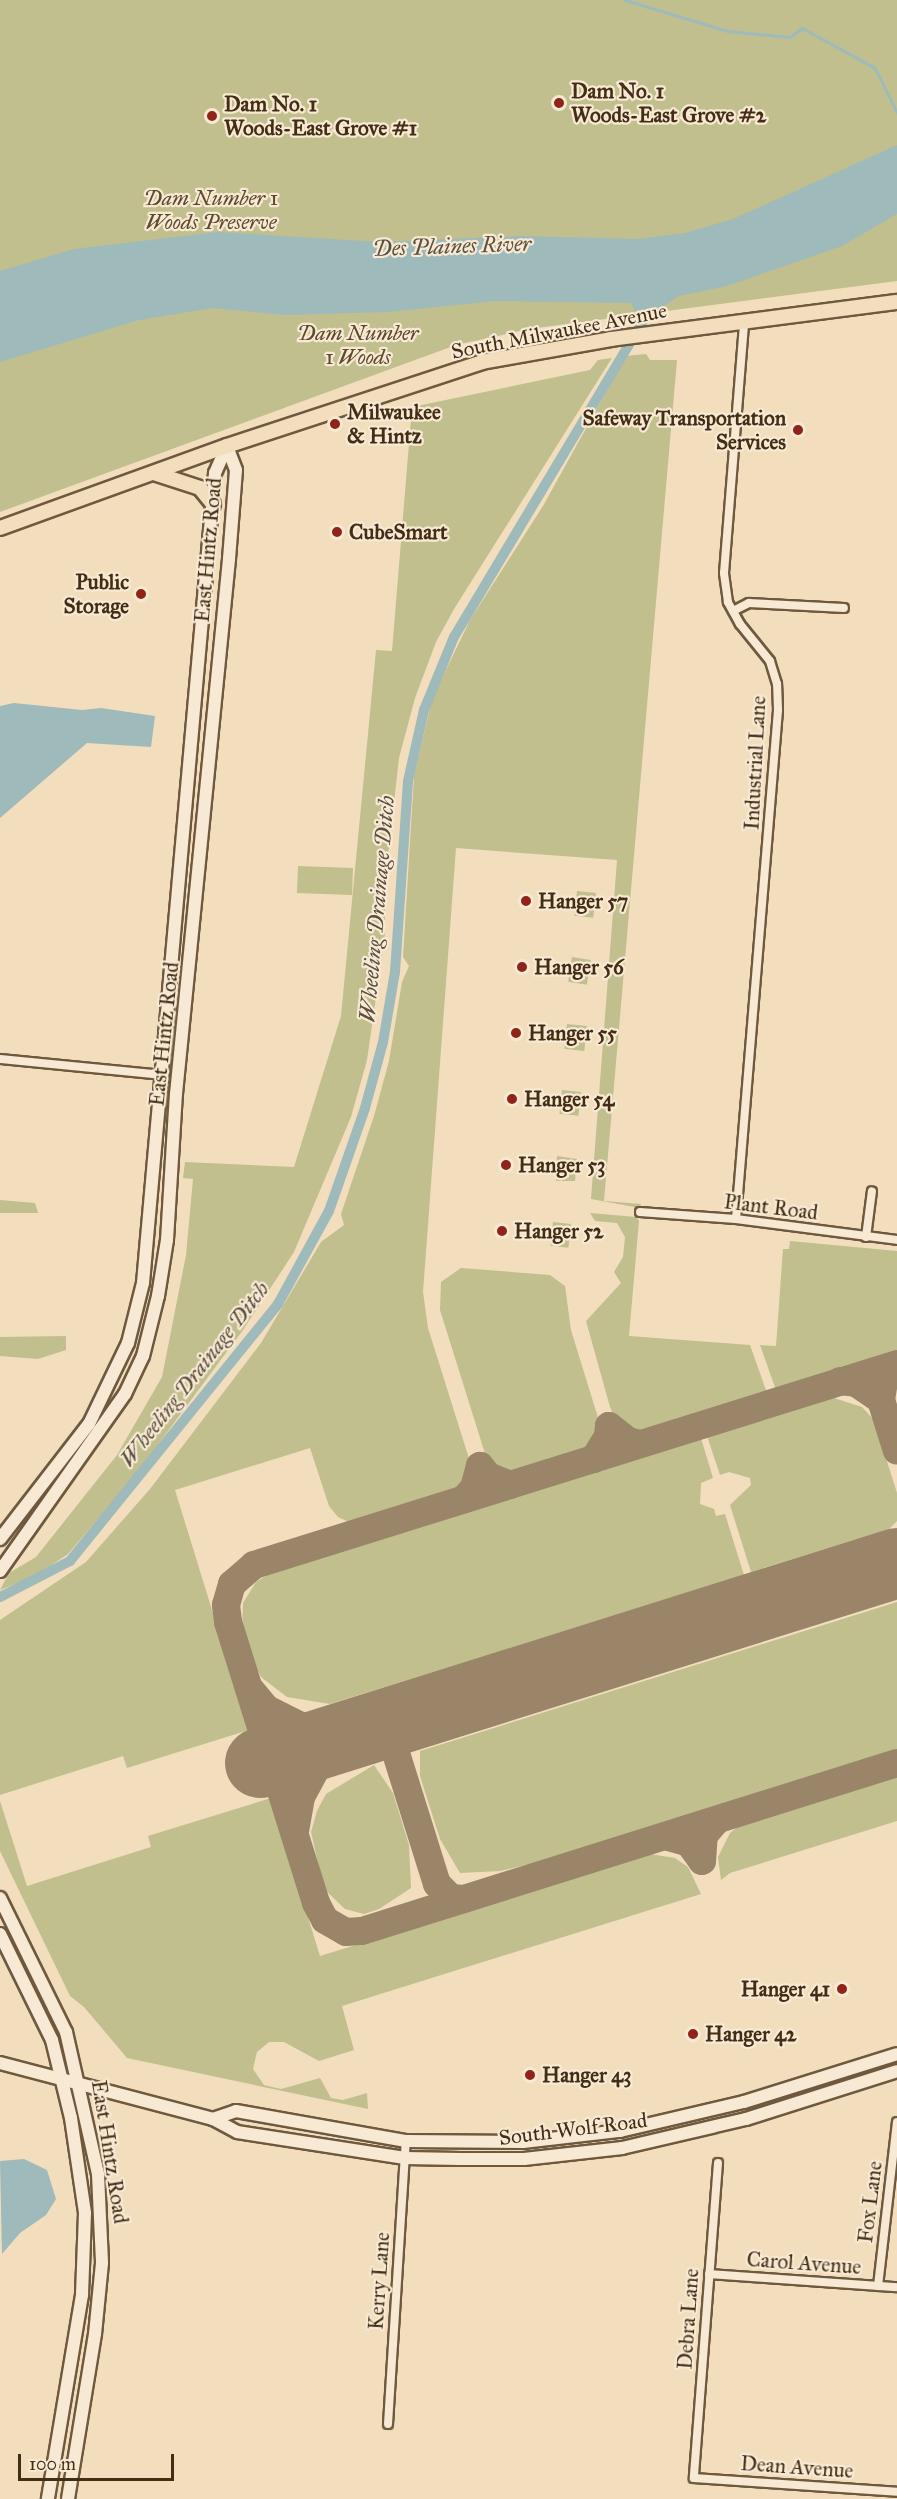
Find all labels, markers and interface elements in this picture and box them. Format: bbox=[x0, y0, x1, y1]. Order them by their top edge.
place label: Dam No. 1 Woods-East Grove #2 bbox=[571, 78, 766, 128]
place label: Dam No. 1 Woods-East Grove #1 bbox=[224, 91, 417, 141]
marker: Dam No. 1 Woods-East Grove #2 bbox=[552, 96, 566, 110]
marker: Dam No. 1 Woods-East Grove #1 bbox=[205, 109, 219, 123]
park label: Dam Number 1 Woods Preserve bbox=[144, 185, 278, 235]
water label: Des Plaines River bbox=[372, 230, 532, 262]
street label: South Milwaukee Avenue bbox=[449, 298, 669, 364]
park label: Dam Number 1 Woods bbox=[297, 320, 419, 370]
place label: Milwaukee & Hintz bbox=[347, 399, 441, 449]
place label: Safeway Transportation Services bbox=[583, 405, 786, 455]
marker: Milwaukee & Hintz bbox=[328, 417, 342, 431]
marker: Safeway Transportation Services bbox=[791, 423, 805, 437]
street label: East Hintz Road bbox=[189, 477, 227, 623]
place label: CubeSmart bbox=[349, 519, 447, 545]
marker: CubeSmart bbox=[330, 525, 344, 539]
place label: Public Storage bbox=[64, 569, 129, 619]
marker: Public Storage bbox=[134, 587, 148, 601]
street label: Industrial Lane bbox=[739, 695, 771, 831]
water label: Wheeling Drainage Ditch bbox=[354, 795, 400, 1023]
place label: Hanger 57 bbox=[538, 888, 628, 914]
marker: Hanger 57 bbox=[519, 894, 533, 908]
place label: Hanger 56 bbox=[534, 954, 624, 980]
marker: Hanger 56 bbox=[515, 960, 529, 974]
street label: East Hintz Road bbox=[144, 961, 184, 1107]
place label: Hanger 55 bbox=[528, 1020, 617, 1046]
marker: Hanger 55 bbox=[509, 1026, 523, 1040]
place label: Hanger 54 bbox=[524, 1086, 614, 1112]
marker: Hanger 54 bbox=[505, 1092, 519, 1106]
place label: Hanger 53 bbox=[518, 1152, 605, 1178]
marker: Hanger 53 bbox=[499, 1158, 513, 1172]
street label: Plant Road bbox=[723, 1189, 819, 1225]
place label: Hanger 52 bbox=[514, 1218, 603, 1244]
marker: Hanger 52 bbox=[495, 1224, 509, 1238]
water label: Wheeling Drainage Ditch bbox=[114, 1276, 274, 1472]
place label: Hanger 41 bbox=[741, 1976, 830, 2002]
marker: Hanger 41 bbox=[835, 1982, 849, 1996]
place label: Hanger 42 bbox=[705, 2021, 796, 2047]
marker: Hanger 42 bbox=[686, 2027, 700, 2041]
place label: Hanger 43 bbox=[542, 2062, 631, 2088]
marker: Hanger 43 bbox=[523, 2068, 537, 2082]
street label: East Hintz Road bbox=[86, 2078, 134, 2226]
street label: South Wolf Road bbox=[497, 2107, 649, 2151]
street label: Fox Lane bbox=[852, 2160, 888, 2244]
street label: Kerry Lane bbox=[363, 2231, 395, 2331]
street label: Carol Avenue bbox=[746, 2246, 862, 2280]
street label: Debra Lane bbox=[672, 2268, 704, 2370]
scale bar bbox=[21, 2442, 177, 2480]
street label: Dean Avenue bbox=[740, 2450, 854, 2484]
text: 100 m bbox=[29, 2453, 76, 2475]

